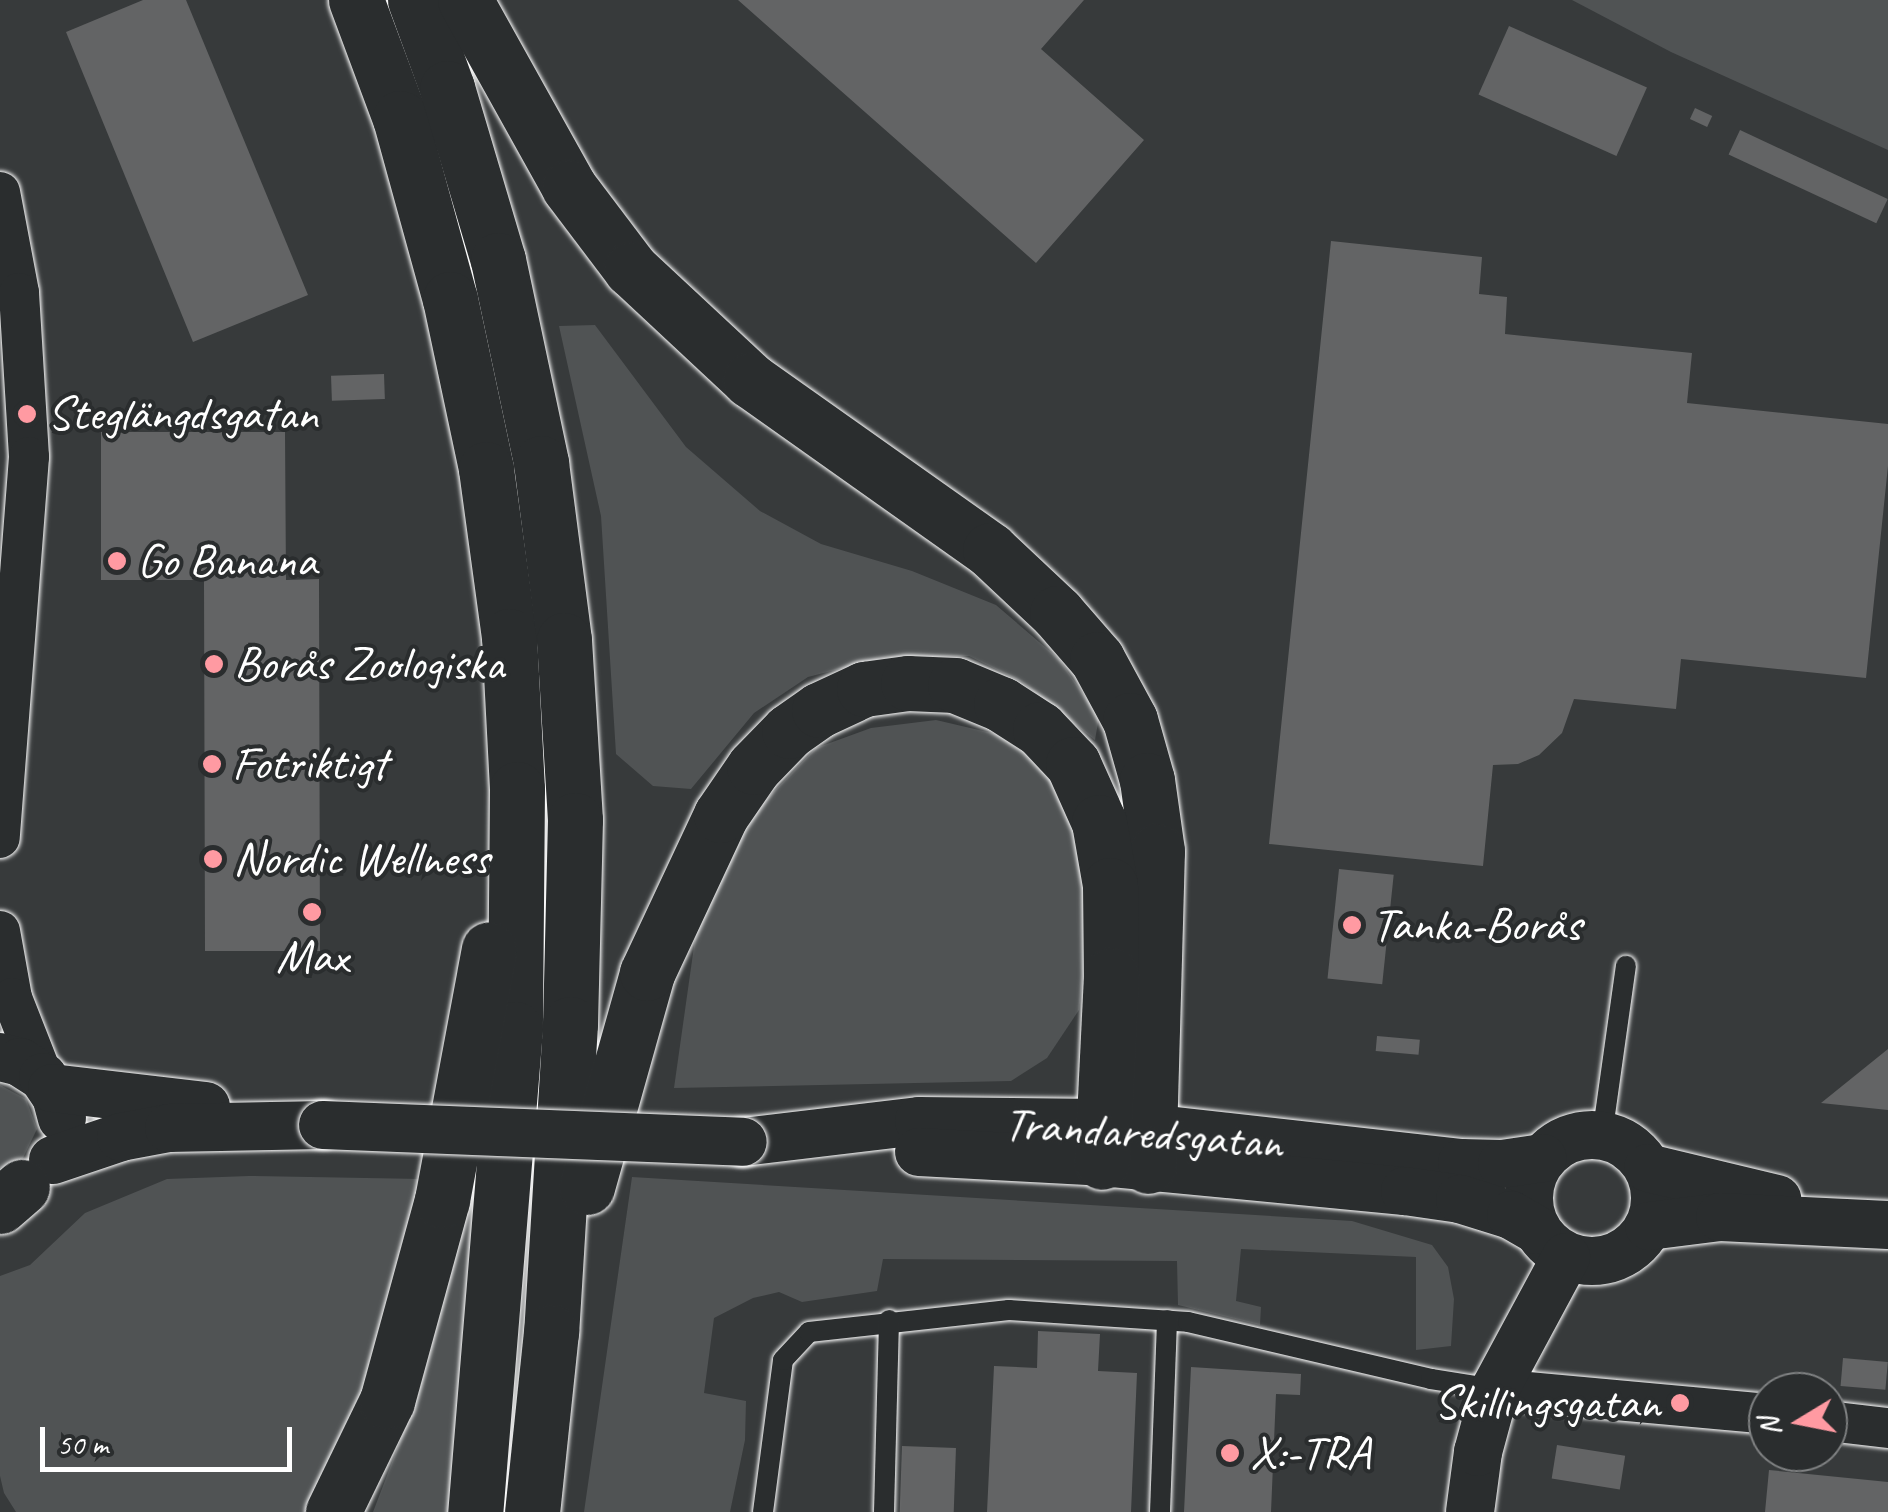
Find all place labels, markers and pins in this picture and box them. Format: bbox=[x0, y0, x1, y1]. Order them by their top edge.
place label: Steglängdsgatan bbox=[47, 385, 318, 443]
marker: Steglängdsgatan bbox=[16, 403, 38, 425]
place label: Go Banana bbox=[137, 532, 317, 590]
marker: Go Banana bbox=[106, 550, 128, 572]
place label: Borås Zoologiska bbox=[234, 635, 504, 693]
marker: Borås Zoologiska bbox=[203, 653, 225, 675]
place label: Fotriktigt bbox=[232, 735, 387, 793]
marker: Fotriktigt bbox=[201, 753, 223, 775]
place label: Nordic Wellness bbox=[233, 830, 491, 888]
marker: Nordic Wellness bbox=[202, 848, 224, 870]
place label: Tanka-Borås bbox=[1372, 896, 1581, 954]
marker: Max bbox=[301, 901, 323, 923]
marker: Tanka-Borås bbox=[1341, 914, 1363, 936]
place label: Max bbox=[276, 928, 348, 986]
place label: Skillingsgatan bbox=[1434, 1374, 1660, 1432]
marker: Skillingsgatan bbox=[1669, 1392, 1691, 1414]
place label: X:-TRA bbox=[1250, 1424, 1370, 1482]
marker: X:-TRA bbox=[1219, 1442, 1241, 1464]

